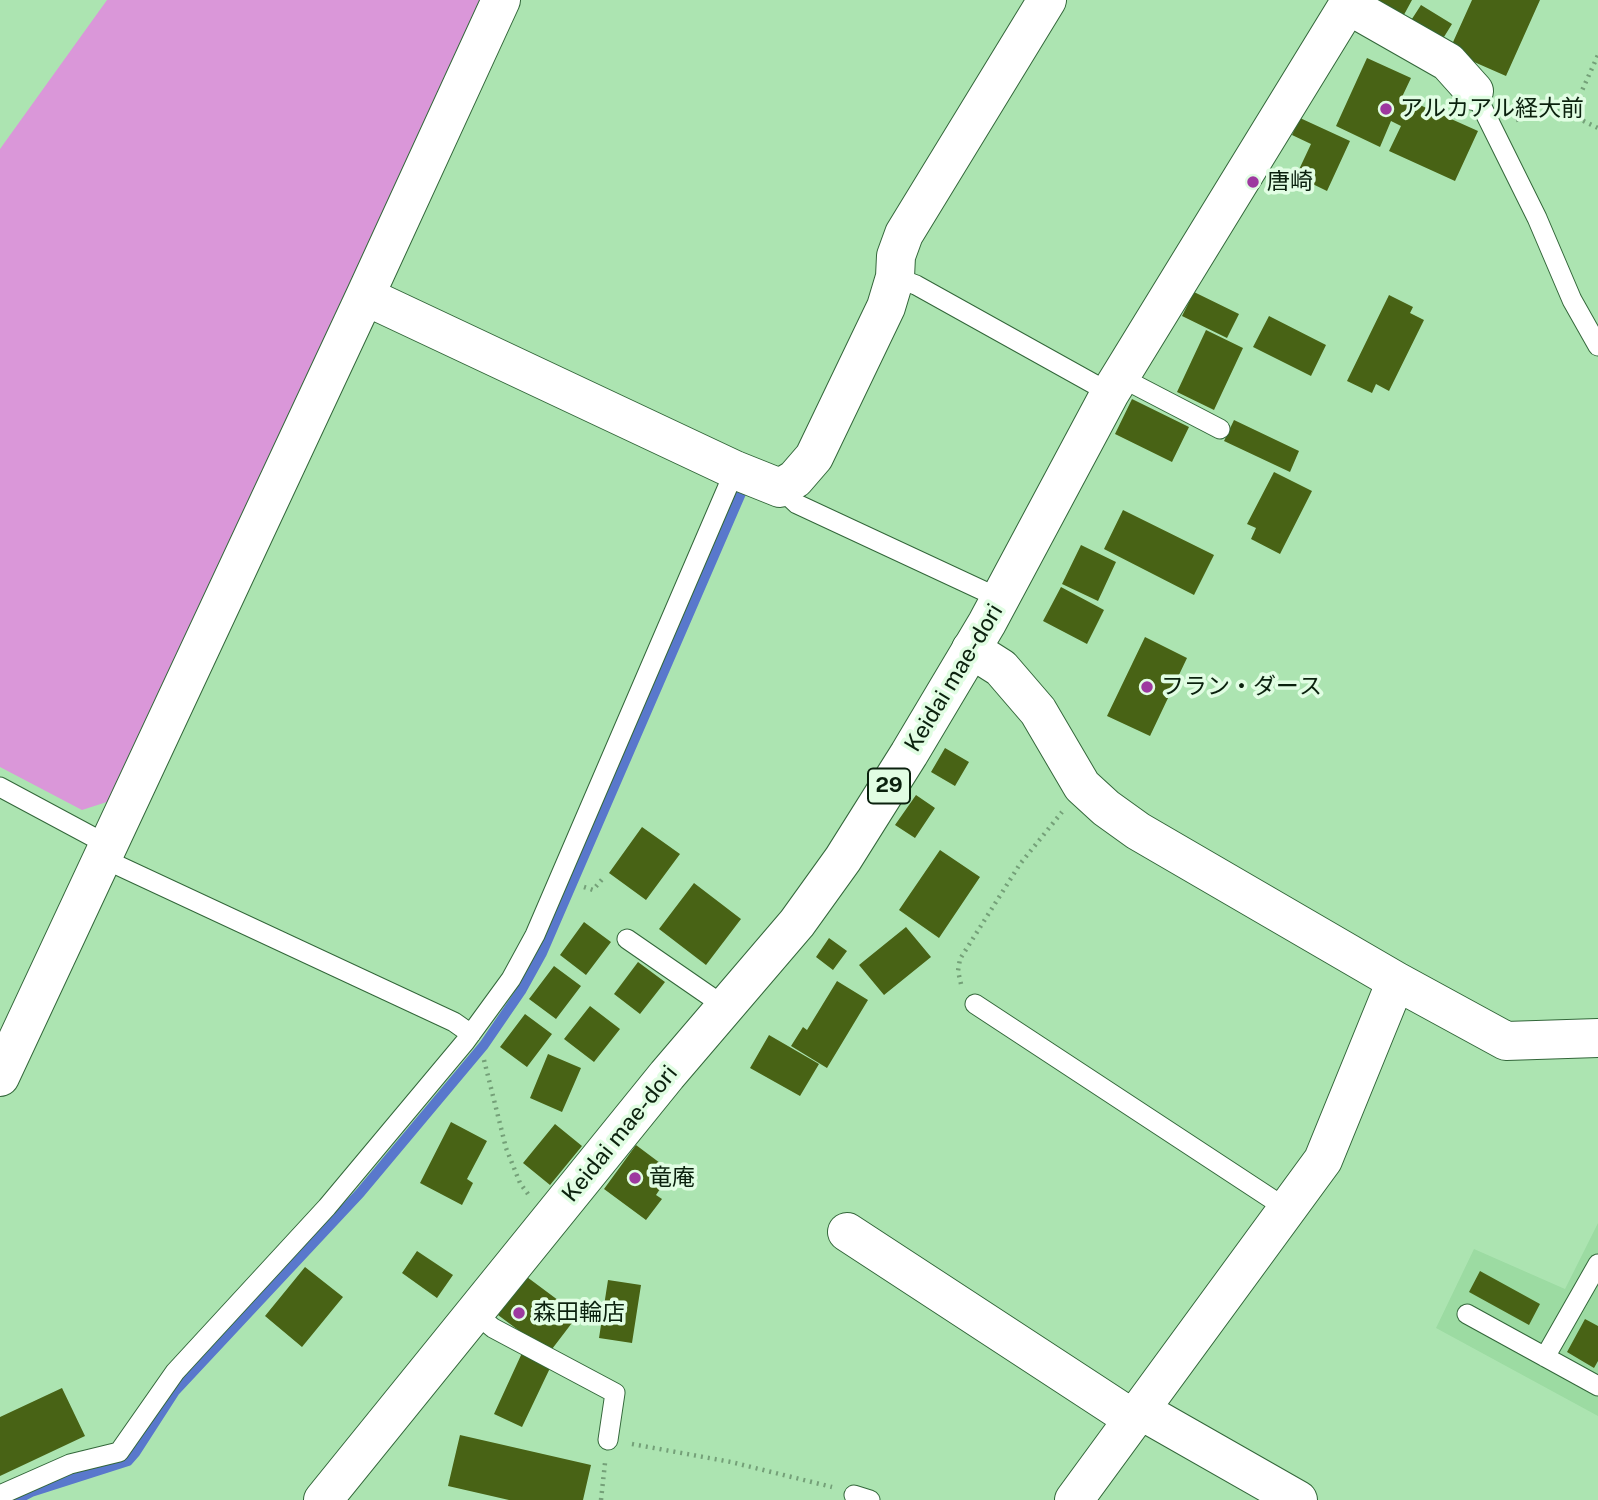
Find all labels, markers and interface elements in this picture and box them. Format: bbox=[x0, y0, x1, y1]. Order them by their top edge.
place label: アルカアル経大前 bbox=[1400, 95, 1584, 123]
marker: アルカアル経大前 bbox=[1378, 101, 1394, 117]
place label: 唐崎 bbox=[1267, 168, 1313, 196]
marker: 唐崎 bbox=[1245, 174, 1261, 190]
street label: Keidai mae-dori bbox=[899, 599, 1009, 757]
place label: フラン・ダース bbox=[1161, 673, 1322, 701]
marker: フラン・ダース bbox=[1139, 679, 1155, 695]
road number: 29 bbox=[868, 768, 910, 804]
street label: Keidai mae-dori bbox=[557, 1060, 683, 1208]
place label: 竜庵 bbox=[649, 1164, 695, 1192]
marker: 竜庵 bbox=[627, 1170, 643, 1186]
place label: 森田輪店 bbox=[533, 1299, 625, 1327]
marker: 森田輪店 bbox=[511, 1305, 527, 1321]

